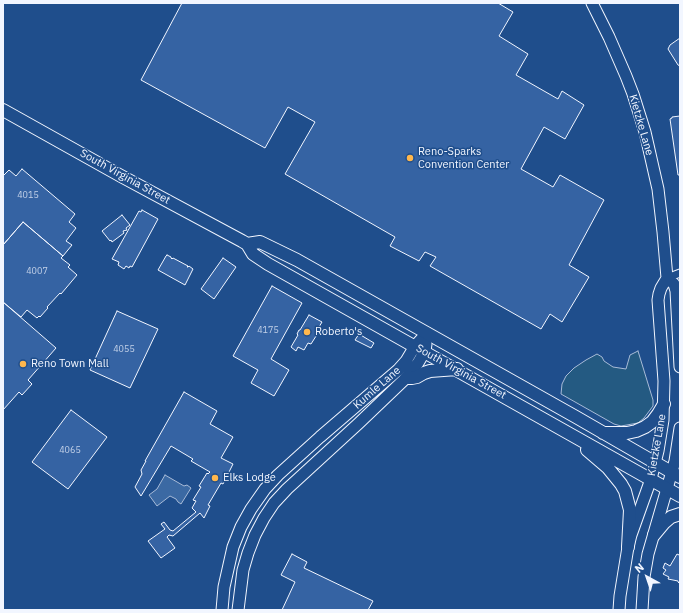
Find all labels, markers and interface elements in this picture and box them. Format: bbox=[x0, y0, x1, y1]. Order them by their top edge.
street label: Kietzke Lane bbox=[626, 93, 656, 157]
place label: Reno-Sparks Convention Center bbox=[418, 145, 509, 171]
street label: South Virginia Street bbox=[78, 147, 172, 207]
marker: Reno-Sparks Convention Center bbox=[405, 153, 415, 163]
house number: 4015 bbox=[17, 190, 39, 200]
house number: 4007 bbox=[26, 266, 48, 276]
house number: 4175 bbox=[257, 325, 279, 335]
place label: Roberto's bbox=[315, 325, 362, 339]
marker: Roberto's bbox=[302, 327, 312, 337]
street label: South Virginia Street bbox=[414, 342, 508, 402]
house number: 4055 bbox=[113, 344, 135, 354]
place label: Reno Town Mall bbox=[31, 357, 109, 371]
marker: Reno Town Mall bbox=[18, 359, 28, 369]
street label: Kumle Lane bbox=[351, 364, 403, 412]
street label: Kietzke Lane bbox=[645, 413, 669, 477]
house number: 4065 bbox=[59, 445, 81, 455]
place label: Elks Lodge bbox=[223, 471, 276, 485]
marker: Elks Lodge bbox=[210, 473, 220, 483]
north arrow bbox=[627, 557, 667, 597]
text: N bbox=[632, 560, 647, 576]

